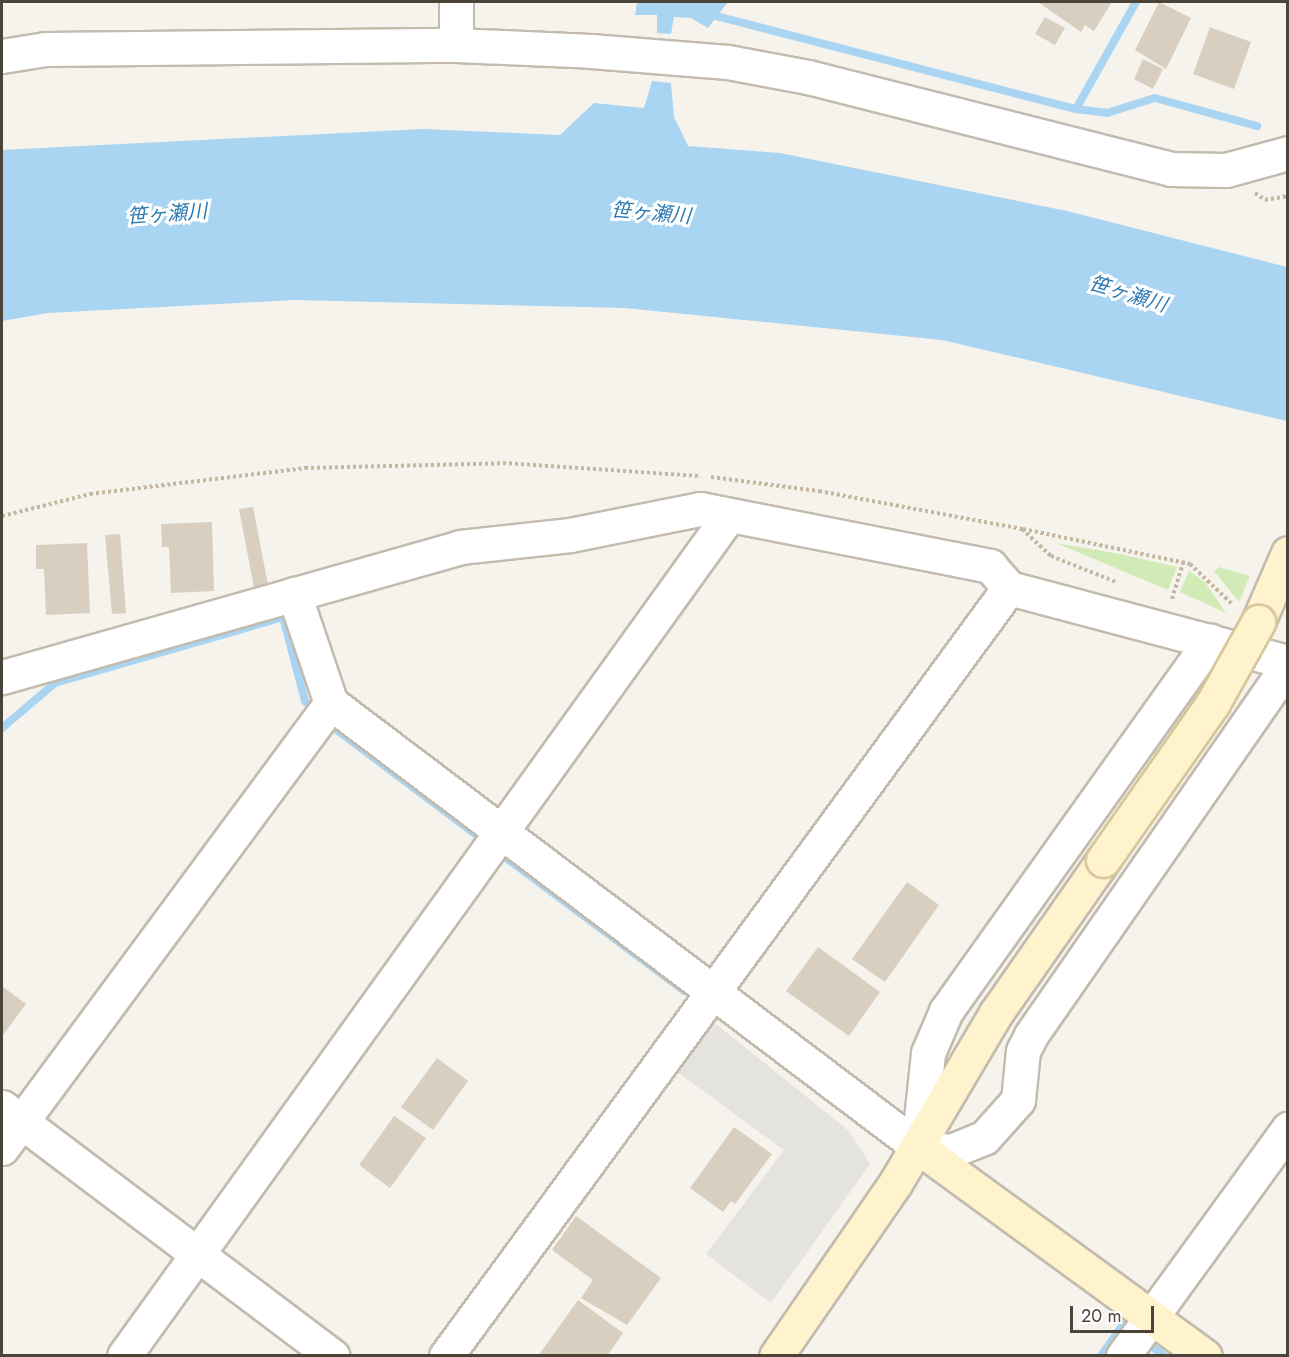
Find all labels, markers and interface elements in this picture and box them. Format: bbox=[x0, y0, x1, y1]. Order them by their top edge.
water label: 笹ヶ瀬川 bbox=[610, 198, 692, 228]
water label: 笹ヶ瀬川 bbox=[126, 199, 208, 229]
water label: 笹ヶ瀬川 bbox=[1086, 271, 1170, 317]
scale bar bbox=[1073, 1294, 1157, 1332]
text: 20 m bbox=[1081, 1303, 1121, 1329]

